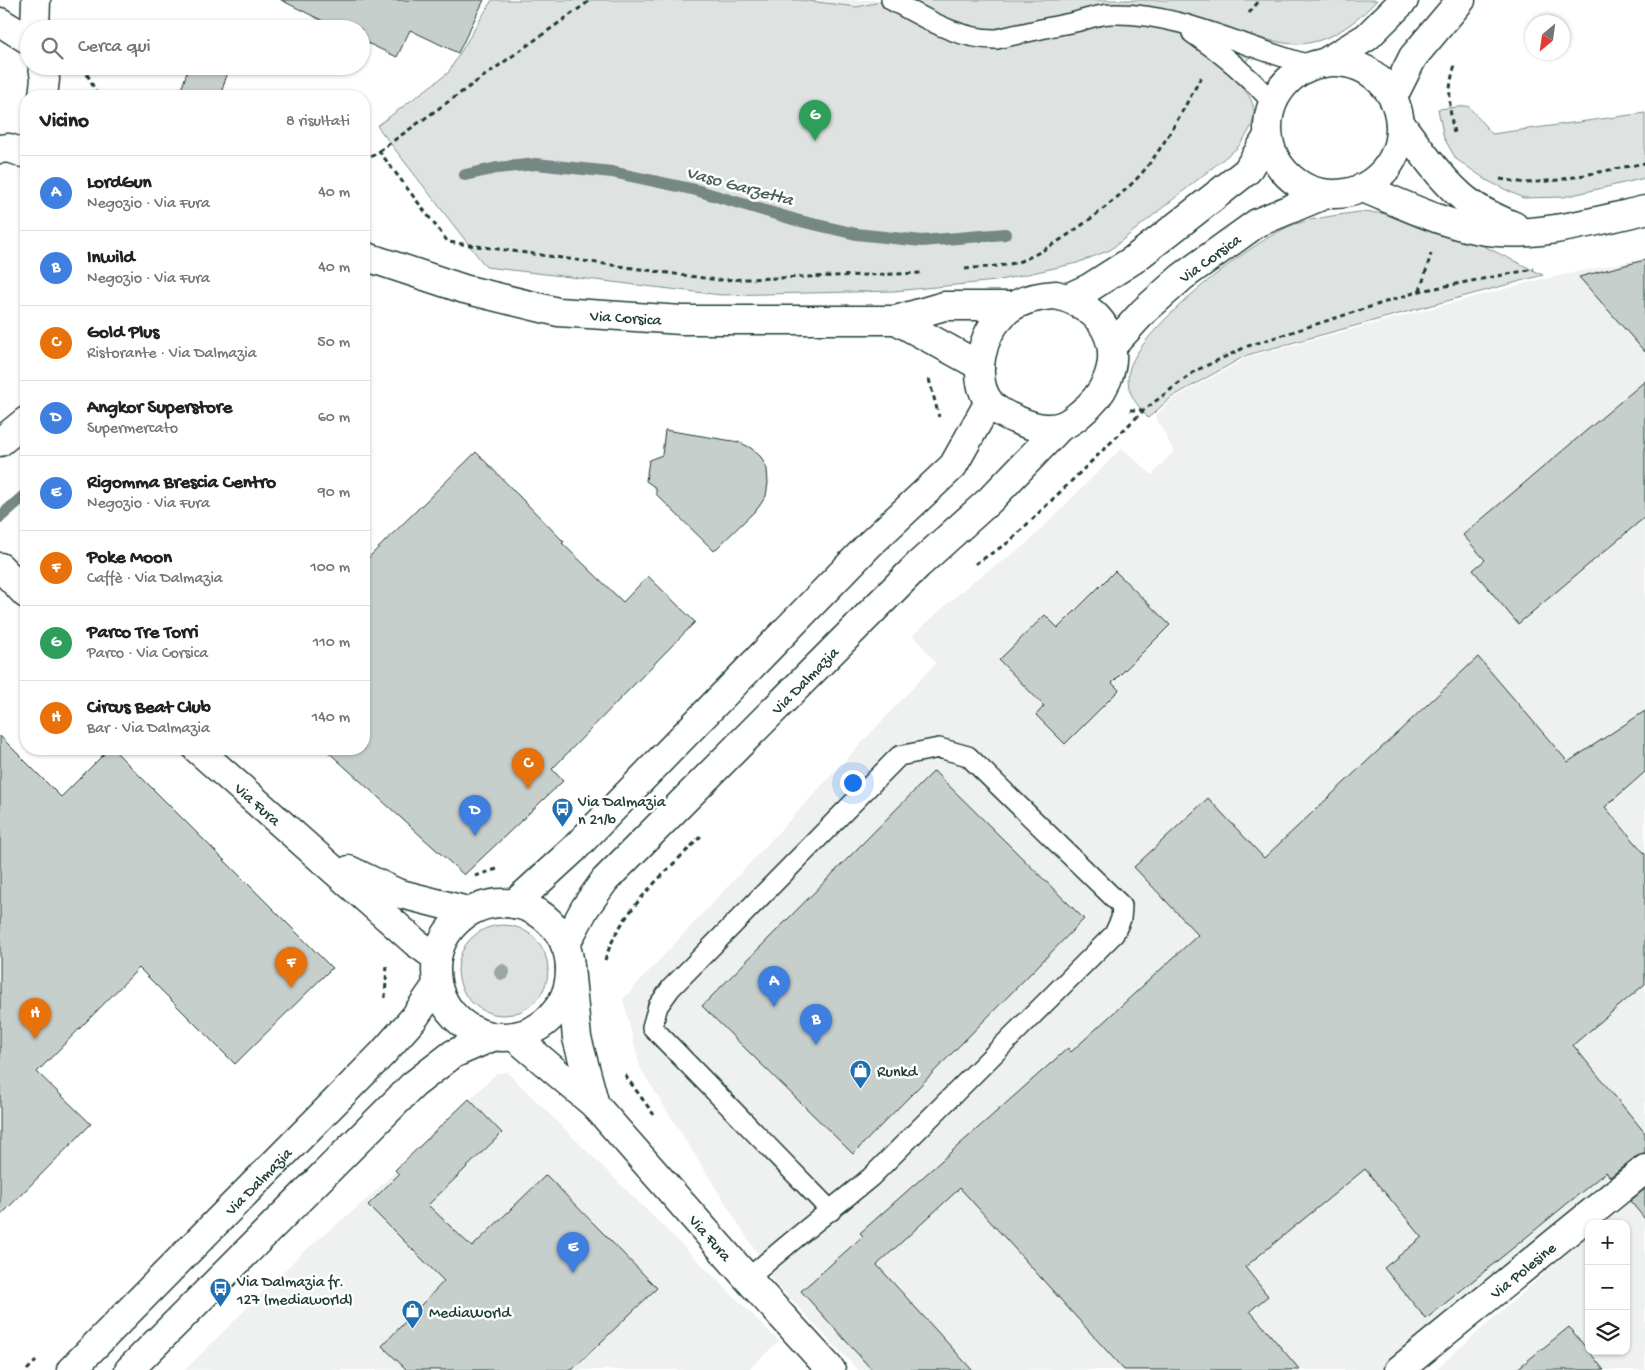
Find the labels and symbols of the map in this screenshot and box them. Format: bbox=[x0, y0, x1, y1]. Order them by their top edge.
north arrow bbox=[1525, 15, 1570, 60]
pin: G bbox=[799, 100, 831, 141]
water label: Vaso Garzetta bbox=[684, 163, 796, 212]
street label: Via Corsica bbox=[1176, 231, 1247, 289]
street label: Via Corsica bbox=[588, 308, 663, 332]
street label: Via Dalmazia bbox=[768, 644, 845, 721]
pin: C bbox=[512, 748, 544, 789]
your location bbox=[840, 770, 866, 796]
street label: Via Fura bbox=[228, 780, 284, 832]
place label: Via Dalmazia n 21/b bbox=[577, 794, 667, 831]
pin: D bbox=[459, 795, 491, 836]
bus stop icon: Via Dalmazia n 21/b bbox=[550, 797, 574, 828]
pin: F bbox=[275, 947, 307, 988]
pin: A bbox=[758, 966, 790, 1007]
pin: H bbox=[19, 998, 51, 1039]
pin: B bbox=[800, 1004, 832, 1045]
shop icon: Runkd bbox=[849, 1058, 873, 1089]
place label: Runkd bbox=[877, 1064, 919, 1083]
street label: Via Dalmazia bbox=[222, 1144, 298, 1221]
street label: Via Fura bbox=[683, 1212, 735, 1267]
pin: E bbox=[557, 1232, 589, 1273]
street label: Via Polesine bbox=[1487, 1239, 1562, 1305]
place label: Via Dalmazia fr. 127 (mediaworld) bbox=[236, 1274, 353, 1311]
bus stop icon: Via Dalmazia fr. 127 (mediaworld) bbox=[209, 1277, 233, 1308]
shop icon: MediaWorld bbox=[401, 1299, 425, 1330]
place label: MediaWorld bbox=[429, 1305, 512, 1324]

